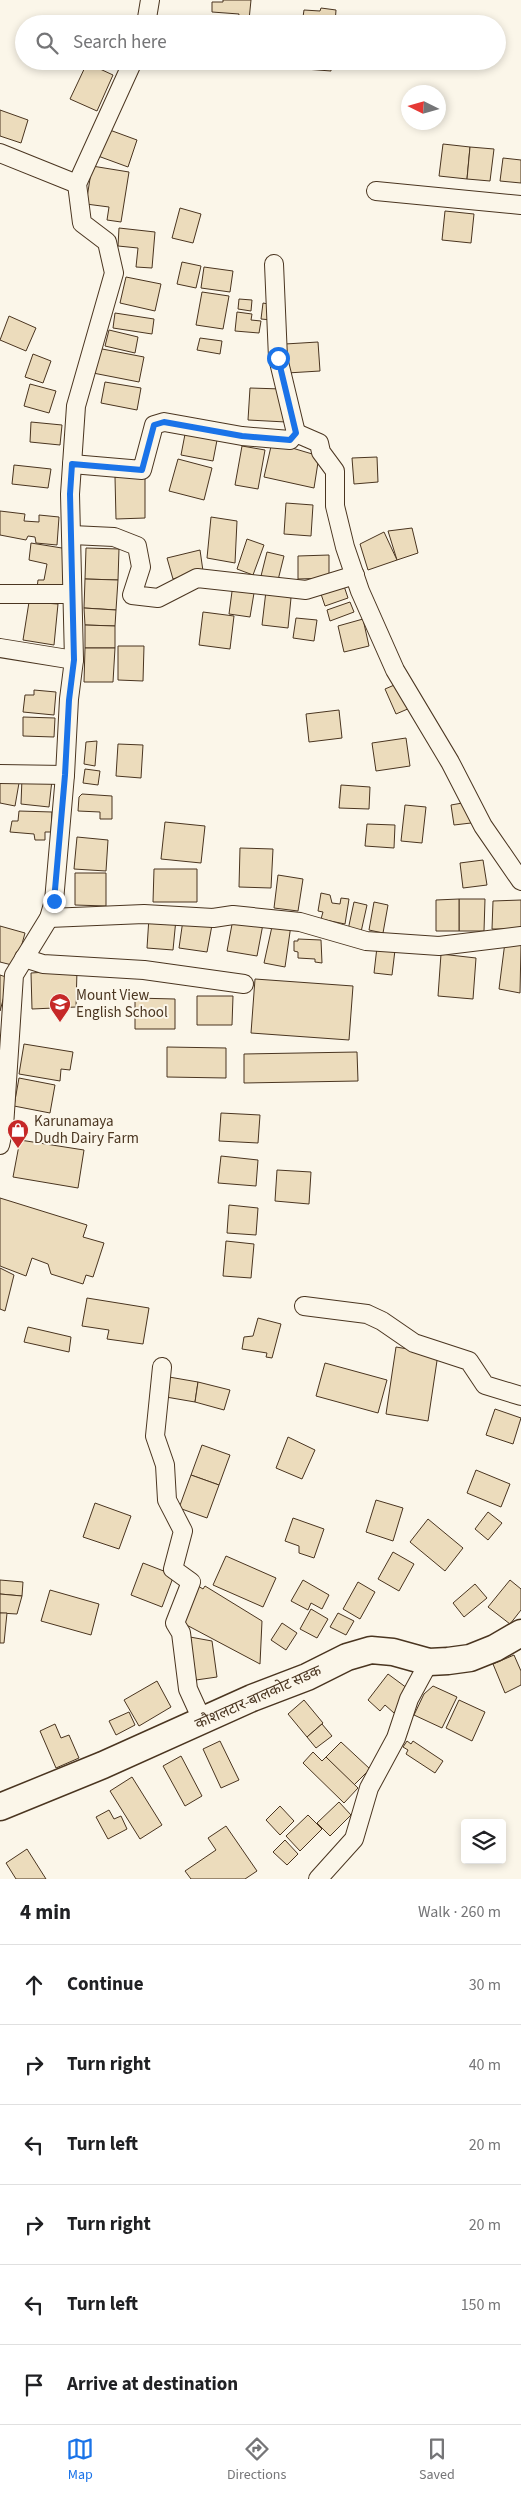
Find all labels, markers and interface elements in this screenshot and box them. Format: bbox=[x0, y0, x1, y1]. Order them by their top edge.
search box bbox=[15, 15, 506, 70]
icon: search bbox=[33, 29, 61, 57]
text: Search here bbox=[73, 29, 167, 56]
north arrow bbox=[401, 85, 446, 130]
route start bbox=[267, 347, 290, 370]
route end bbox=[43, 890, 66, 913]
place label: Mount View English School bbox=[76, 985, 168, 1023]
school or university icon: Mount View English School bbox=[48, 992, 72, 1023]
place label: Karunamaya Dudh Dairy Farm bbox=[34, 1111, 139, 1149]
shop icon: Karunamaya Dudh Dairy Farm bbox=[6, 1118, 30, 1149]
street label: कौशलटार-बालकोट सडक bbox=[192, 1660, 325, 1735]
map controls bbox=[461, 1819, 506, 1864]
button: layers bbox=[461, 1819, 506, 1864]
text: 4 min bbox=[20, 1897, 71, 1927]
text: Walk · 260 m bbox=[418, 1901, 501, 1923]
icon: ahead bbox=[20, 1971, 48, 1999]
text: Continue bbox=[67, 1971, 144, 1998]
text: 30 m bbox=[469, 1974, 501, 1996]
icon: right bbox=[20, 2051, 48, 2079]
text: Turn right bbox=[67, 2051, 151, 2078]
text: 40 m bbox=[469, 2054, 501, 2076]
icon: left bbox=[20, 2131, 48, 2159]
text: Turn left bbox=[67, 2131, 138, 2158]
text: 20 m bbox=[469, 2134, 501, 2156]
icon: right bbox=[20, 2211, 48, 2239]
text: Turn right bbox=[67, 2211, 151, 2238]
text: 20 m bbox=[469, 2214, 501, 2236]
icon: left bbox=[20, 2291, 48, 2319]
text: Turn left bbox=[67, 2291, 138, 2318]
text: 150 m bbox=[461, 2294, 501, 2316]
icon: arrive bbox=[20, 2371, 48, 2399]
text: Arrive at destination bbox=[67, 2371, 238, 2398]
tab: Map bbox=[66, 2435, 94, 2485]
tab: Directions bbox=[227, 2435, 286, 2485]
tab: Saved bbox=[419, 2435, 455, 2485]

